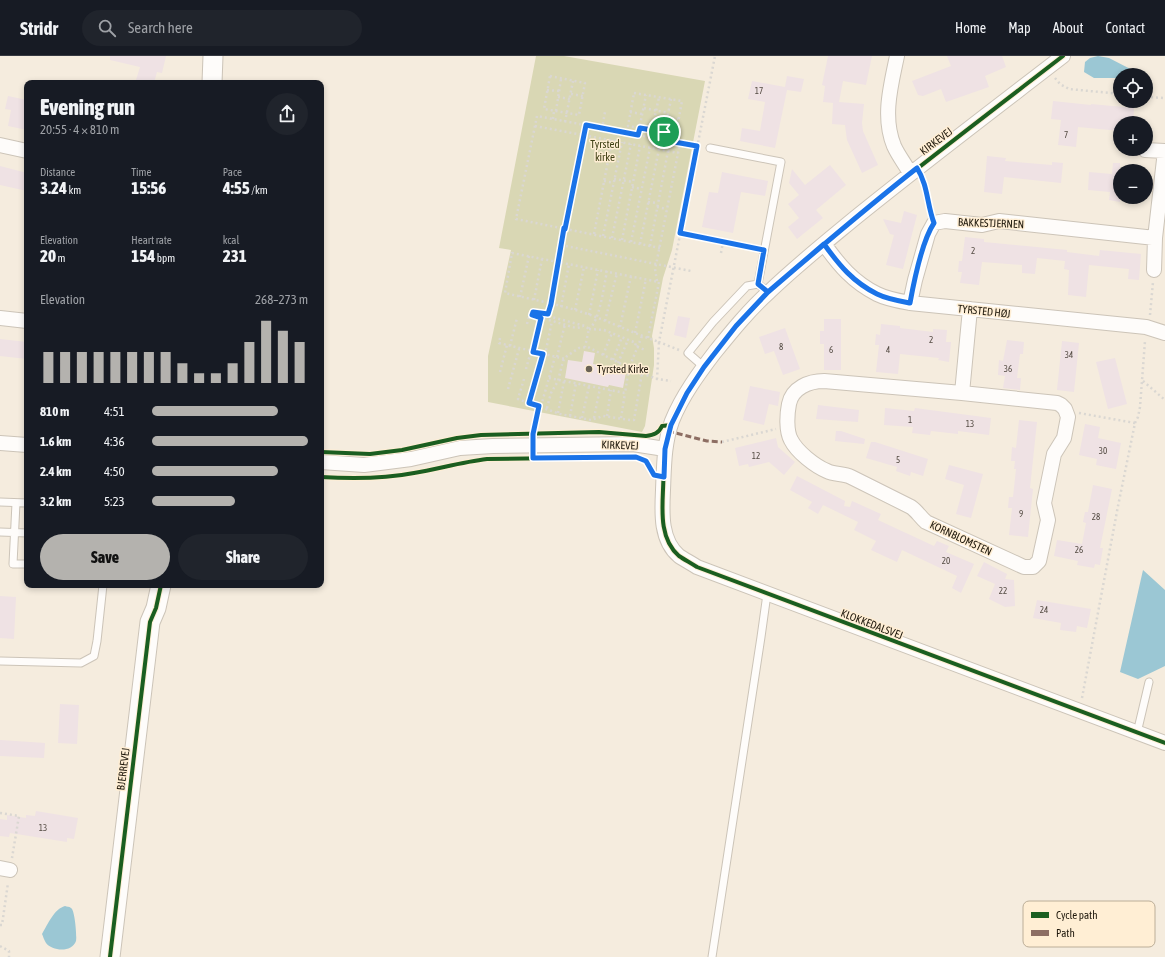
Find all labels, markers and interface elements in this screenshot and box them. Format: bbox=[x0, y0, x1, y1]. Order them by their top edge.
search box bbox=[82, 10, 362, 46]
text: Stridr bbox=[20, 17, 58, 39]
icon: search bbox=[96, 17, 118, 39]
text: Search here bbox=[128, 19, 193, 36]
text: Home bbox=[955, 20, 986, 36]
text: Map bbox=[1008, 20, 1031, 36]
text: About bbox=[1053, 20, 1084, 36]
text: Contact bbox=[1106, 20, 1145, 36]
map controls bbox=[1113, 68, 1153, 204]
button: locate bbox=[1113, 68, 1153, 108]
house number: 17 bbox=[755, 86, 763, 96]
button: share bbox=[266, 93, 308, 135]
text: Evening run bbox=[40, 94, 135, 120]
pin bbox=[647, 115, 681, 149]
button: + bbox=[1113, 116, 1153, 156]
icon: arrive bbox=[653, 121, 675, 143]
text: 20:55 · 4 × 810 m bbox=[40, 122, 119, 137]
street label: KIRKEVEJ bbox=[917, 125, 955, 157]
house number: 7 bbox=[1064, 130, 1068, 140]
park label: Tyrsted kirke bbox=[590, 138, 620, 163]
button: − bbox=[1113, 164, 1153, 204]
text: Distance bbox=[40, 166, 75, 178]
text: Time bbox=[131, 166, 151, 178]
text: Pace bbox=[223, 166, 242, 178]
text: 3.24 bbox=[40, 178, 67, 198]
text: 15:56 bbox=[131, 178, 166, 198]
text: 4:55 bbox=[223, 178, 250, 198]
text: km bbox=[67, 184, 81, 196]
text: /km bbox=[250, 184, 268, 196]
street label: BAKKESTJERNEN bbox=[958, 216, 1024, 230]
text: Elevation bbox=[40, 234, 78, 246]
text: Heart rate bbox=[131, 234, 172, 246]
text: kcal bbox=[223, 234, 239, 246]
text: 20 bbox=[40, 246, 56, 266]
text: 154 bbox=[131, 246, 155, 266]
text: 231 bbox=[223, 246, 247, 266]
house number: 2 bbox=[971, 246, 975, 256]
text: m bbox=[56, 252, 65, 264]
text: bpm bbox=[155, 252, 175, 264]
text: Elevation bbox=[40, 292, 85, 307]
text: 268–273 m bbox=[255, 292, 308, 307]
street label: TYRSTED HØJ bbox=[957, 302, 1011, 320]
house number: 2 bbox=[929, 335, 933, 345]
house number: 8 bbox=[779, 342, 783, 352]
house number: 6 bbox=[829, 345, 833, 355]
house number: 4 bbox=[886, 345, 890, 355]
house number: 34 bbox=[1065, 350, 1073, 360]
place label: Tyrsted Kirke bbox=[597, 363, 649, 375]
marker: Tyrsted Kirke bbox=[584, 364, 594, 374]
house number: 36 bbox=[1004, 364, 1012, 374]
text: 810 m bbox=[40, 404, 69, 419]
text: 4:51 bbox=[104, 404, 125, 419]
house number: 1 bbox=[908, 415, 912, 425]
house number: 13 bbox=[966, 419, 974, 429]
text: 1.6 km bbox=[40, 434, 71, 449]
text: 4:36 bbox=[104, 434, 125, 449]
street label: KIRKEVEJ bbox=[601, 438, 639, 452]
house number: 30 bbox=[1099, 446, 1107, 456]
house number: 12 bbox=[752, 451, 760, 461]
house number: 5 bbox=[896, 455, 900, 465]
text: 2.4 km bbox=[40, 464, 71, 479]
text: 4:50 bbox=[104, 464, 125, 479]
text: 3.2 km bbox=[40, 494, 71, 509]
text: 5:23 bbox=[104, 494, 125, 509]
house number: 9 bbox=[1019, 509, 1023, 519]
house number: 28 bbox=[1092, 512, 1100, 522]
street label: KORNBLOMSTEN bbox=[928, 518, 994, 558]
button: Save bbox=[40, 534, 170, 580]
button: Share bbox=[178, 534, 308, 580]
house number: 26 bbox=[1075, 545, 1083, 555]
house number: 20 bbox=[942, 556, 950, 566]
house number: 22 bbox=[999, 586, 1007, 596]
house number: 24 bbox=[1040, 605, 1048, 615]
street label: KLOKKEDALSVEJ bbox=[839, 607, 905, 641]
street label: BJERREVEJ bbox=[114, 747, 132, 791]
house number: 13 bbox=[39, 823, 47, 833]
legend bbox=[1023, 901, 1155, 947]
text: Cycle path bbox=[1056, 909, 1098, 921]
text: Path bbox=[1056, 927, 1075, 939]

